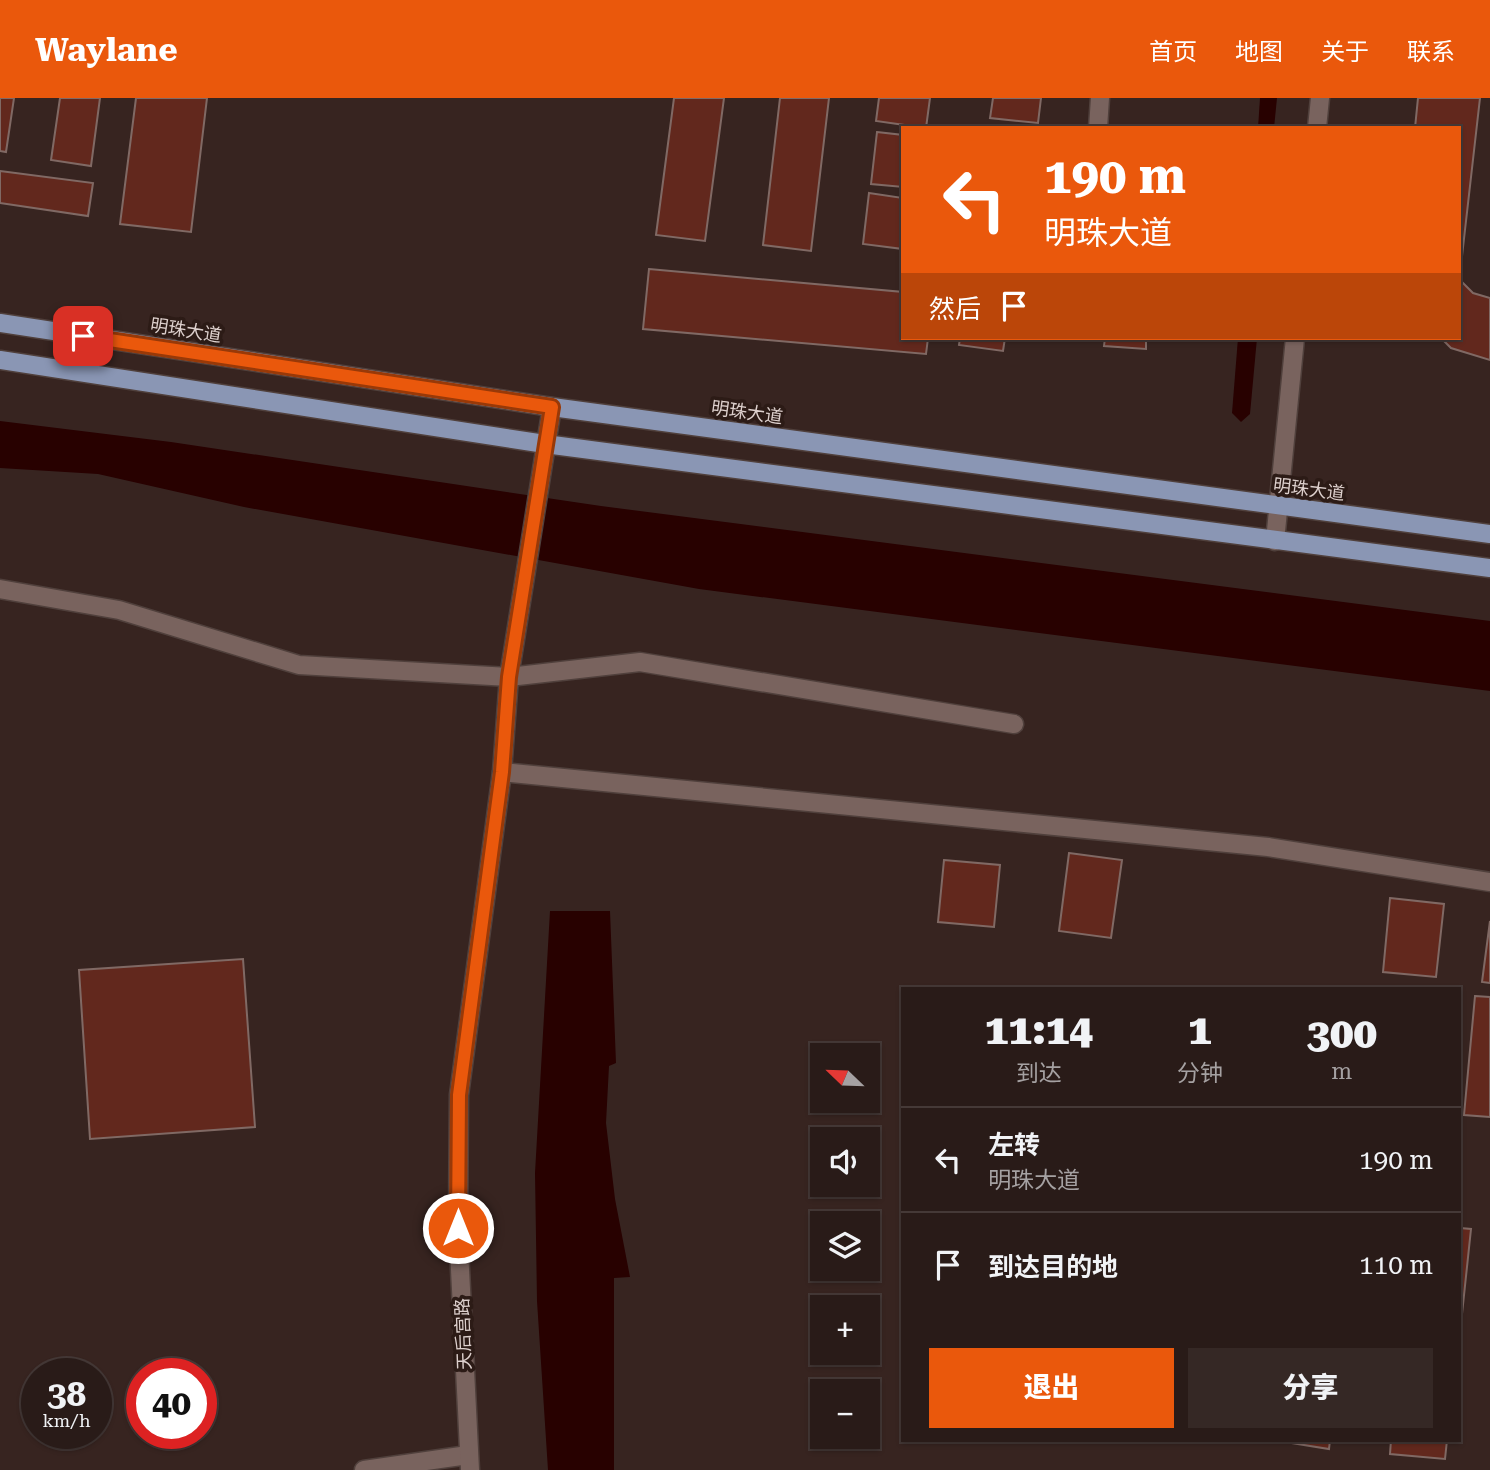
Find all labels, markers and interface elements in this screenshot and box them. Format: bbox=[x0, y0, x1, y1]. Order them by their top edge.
text: Waylane bbox=[35, 30, 178, 69]
text: 首页 bbox=[1149, 38, 1197, 66]
text: 地图 bbox=[1235, 38, 1283, 66]
text: 关于 bbox=[1321, 38, 1369, 66]
text: 联系 bbox=[1407, 38, 1455, 66]
text: 190 m bbox=[1044, 148, 1186, 205]
icon: left bbox=[929, 154, 1020, 245]
text: 明珠大道 bbox=[1044, 214, 1172, 252]
icon: arrive bbox=[995, 287, 1033, 325]
text: 然后 bbox=[929, 294, 981, 324]
pin bbox=[53, 306, 113, 366]
street label: 明珠大道 bbox=[149, 314, 223, 346]
icon: arrive bbox=[64, 317, 102, 355]
street label: 明珠大道 bbox=[710, 397, 784, 427]
street label: 明珠大道 bbox=[1272, 474, 1346, 504]
text: 11:14 bbox=[985, 1005, 1093, 1054]
text: 1 bbox=[1188, 1005, 1211, 1054]
text: 300 bbox=[1307, 1009, 1377, 1058]
north arrow bbox=[810, 1043, 880, 1113]
map controls bbox=[810, 1043, 880, 1449]
text: m bbox=[1331, 1058, 1352, 1085]
text: 到达 bbox=[1016, 1060, 1062, 1087]
text: 分钟 bbox=[1177, 1060, 1223, 1087]
button: sound bbox=[810, 1127, 880, 1197]
text: 左转 bbox=[988, 1130, 1040, 1160]
icon: left bbox=[929, 1141, 967, 1179]
text: 190 m bbox=[1359, 1145, 1433, 1175]
text: 明珠大道 bbox=[988, 1167, 1080, 1194]
position arrow bbox=[421, 1191, 495, 1265]
button: layers bbox=[810, 1211, 880, 1281]
icon: arrive bbox=[929, 1246, 967, 1284]
text: 110 m bbox=[1359, 1250, 1433, 1280]
text: 到达目的地 bbox=[988, 1252, 1118, 1282]
button: + bbox=[810, 1295, 880, 1365]
street label: 天后宫路 bbox=[451, 1298, 475, 1370]
button: 退出 bbox=[929, 1348, 1174, 1428]
button: 分享 bbox=[1188, 1348, 1433, 1428]
speed limit sign: 40 bbox=[126, 1358, 217, 1449]
text: 38 bbox=[47, 1374, 86, 1415]
button: − bbox=[810, 1379, 880, 1449]
text: km/h bbox=[42, 1410, 91, 1431]

